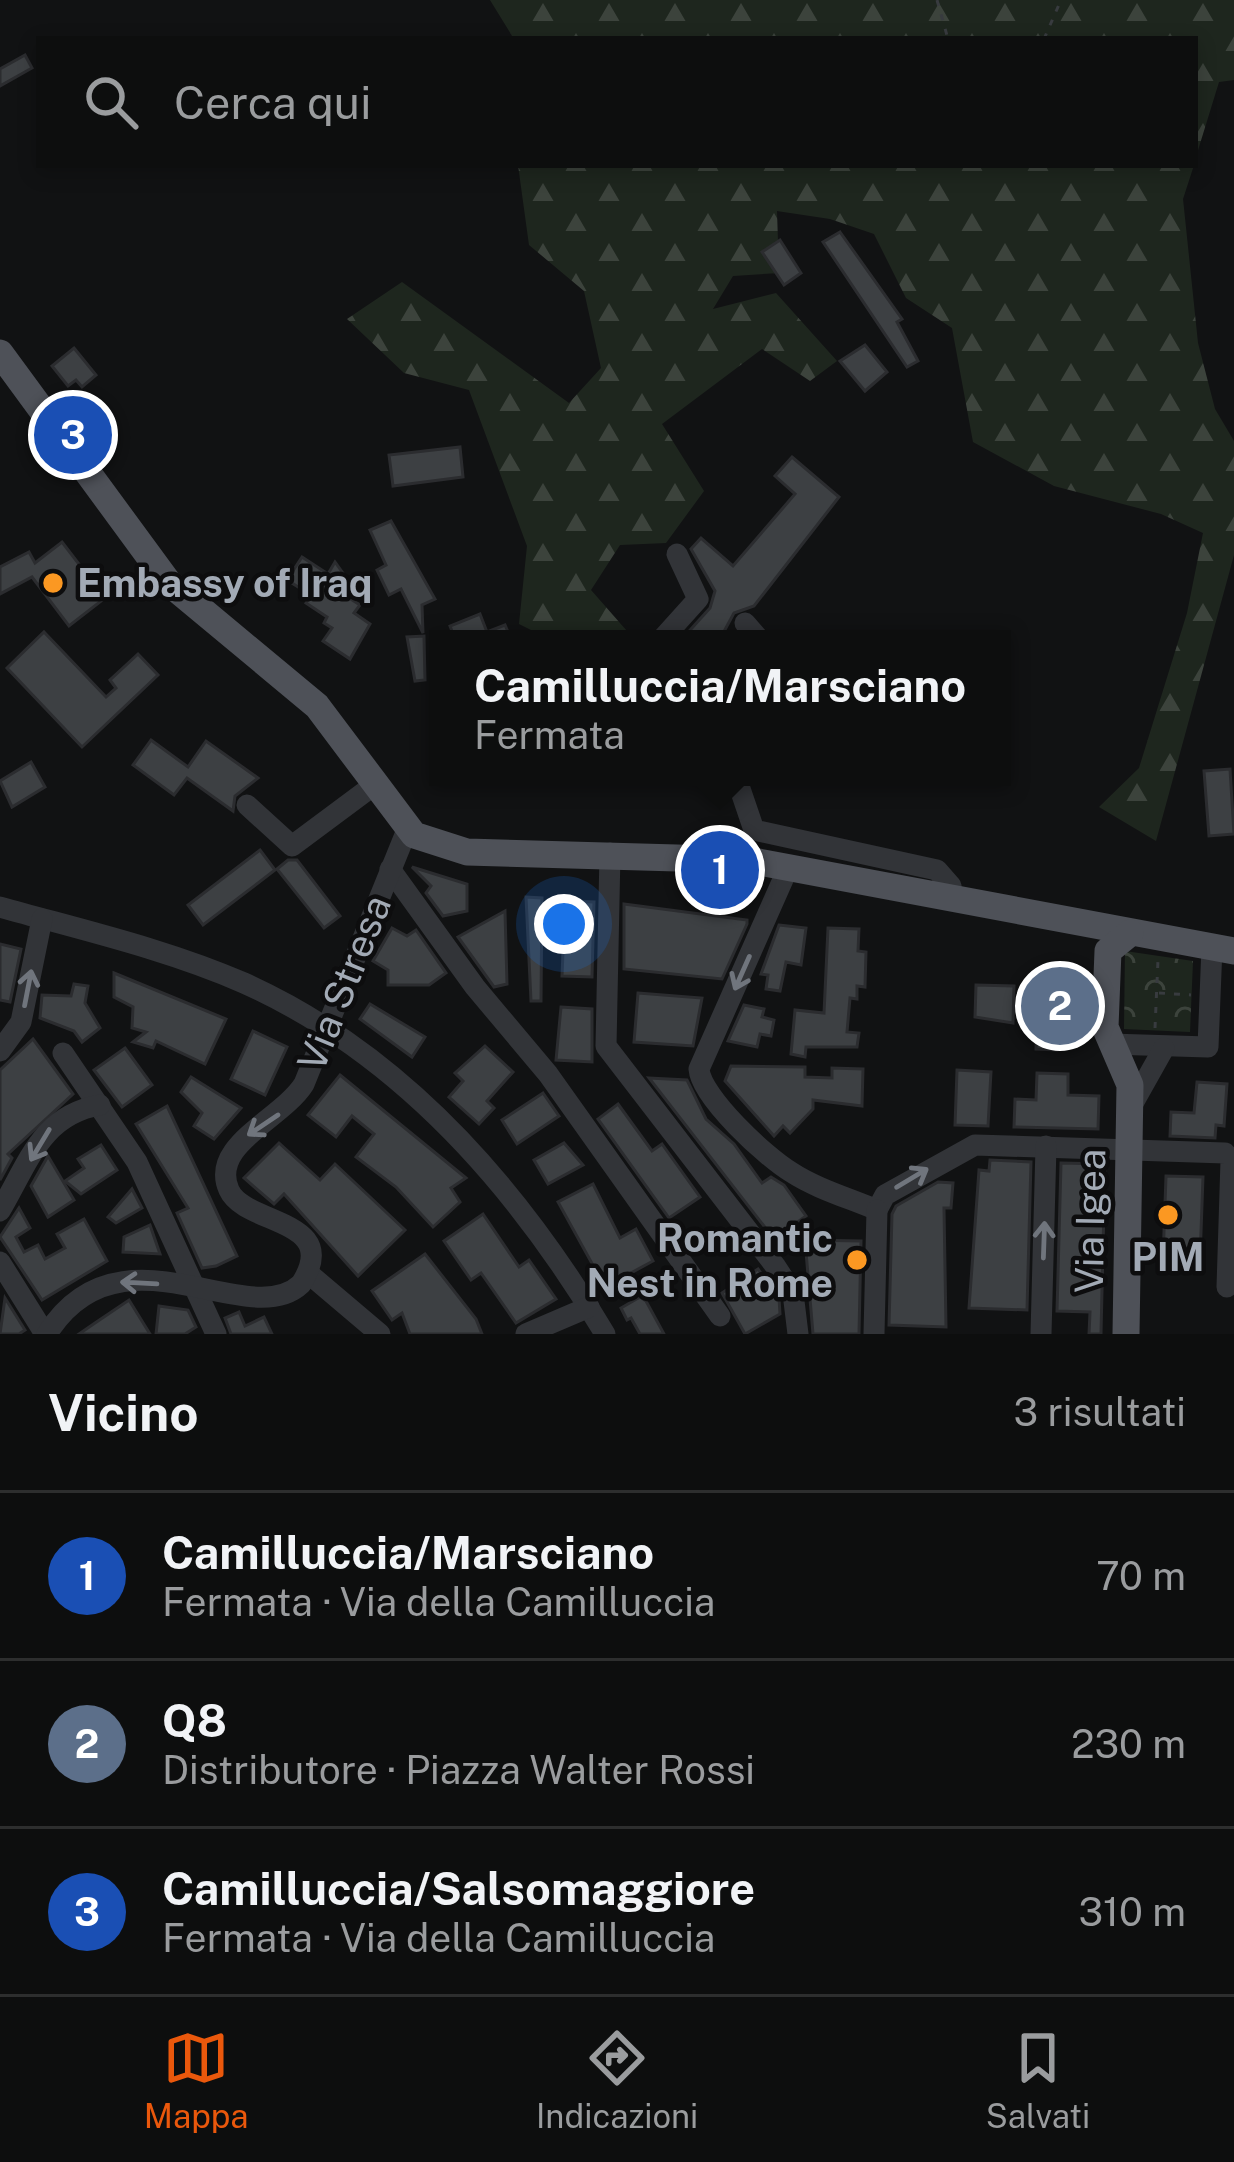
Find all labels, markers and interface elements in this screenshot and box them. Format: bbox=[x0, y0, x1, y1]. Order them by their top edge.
search box bbox=[36, 36, 1198, 168]
icon: search bbox=[78, 69, 144, 135]
text: Cerca qui bbox=[174, 76, 371, 129]
pin: 3 bbox=[34, 390, 112, 480]
place label: Embassy of Iraq bbox=[77, 560, 373, 606]
marker: Embassy of Iraq bbox=[40, 570, 66, 596]
popup bbox=[429, 630, 1011, 786]
text: Camilluccia/Marsciano bbox=[474, 659, 966, 712]
text: Fermata bbox=[474, 712, 625, 758]
pin: 1 bbox=[681, 825, 759, 915]
street label: Via Stresa bbox=[288, 888, 400, 1078]
your location bbox=[534, 894, 594, 954]
one-way arrow bbox=[729, 955, 751, 991]
pin: 2 bbox=[1021, 961, 1099, 1051]
one-way arrow bbox=[18, 970, 40, 1009]
one-way arrow bbox=[247, 1112, 280, 1137]
one-way arrow bbox=[27, 1127, 51, 1162]
street label: Via Igea bbox=[1066, 1148, 1114, 1294]
one-way arrow bbox=[894, 1166, 928, 1190]
marker: PIM bbox=[1155, 1202, 1181, 1228]
place label: Romantic Nest in Rome bbox=[586, 1215, 833, 1306]
one-way arrow bbox=[1032, 1221, 1055, 1260]
place label: PIM bbox=[1131, 1234, 1205, 1280]
marker: Romantic Nest in Rome bbox=[844, 1247, 870, 1273]
one-way arrow bbox=[120, 1271, 159, 1294]
text: Vicino bbox=[48, 1383, 199, 1442]
text: 3 risultati bbox=[1014, 1389, 1186, 1435]
text: Camilluccia/Marsciano bbox=[162, 1526, 654, 1579]
text: 1 bbox=[79, 1553, 95, 1599]
text: 70 m bbox=[1096, 1553, 1186, 1599]
text: Fermata · Via della Camilluccia bbox=[162, 1579, 715, 1625]
text: Q8 bbox=[162, 1694, 227, 1747]
text: 2 bbox=[75, 1721, 99, 1767]
text: 230 m bbox=[1071, 1721, 1186, 1767]
text: Distributore · Piazza Walter Rossi bbox=[162, 1747, 755, 1793]
text: Camilluccia/Salsomaggiore bbox=[162, 1862, 755, 1915]
text: 3 bbox=[74, 1889, 100, 1935]
text: 310 m bbox=[1078, 1889, 1186, 1935]
text: Fermata · Via della Camilluccia bbox=[162, 1915, 715, 1961]
tab: Mappa bbox=[144, 2025, 248, 2135]
tab: Indicazioni bbox=[536, 2025, 698, 2135]
tab: Salvati bbox=[986, 2025, 1090, 2135]

